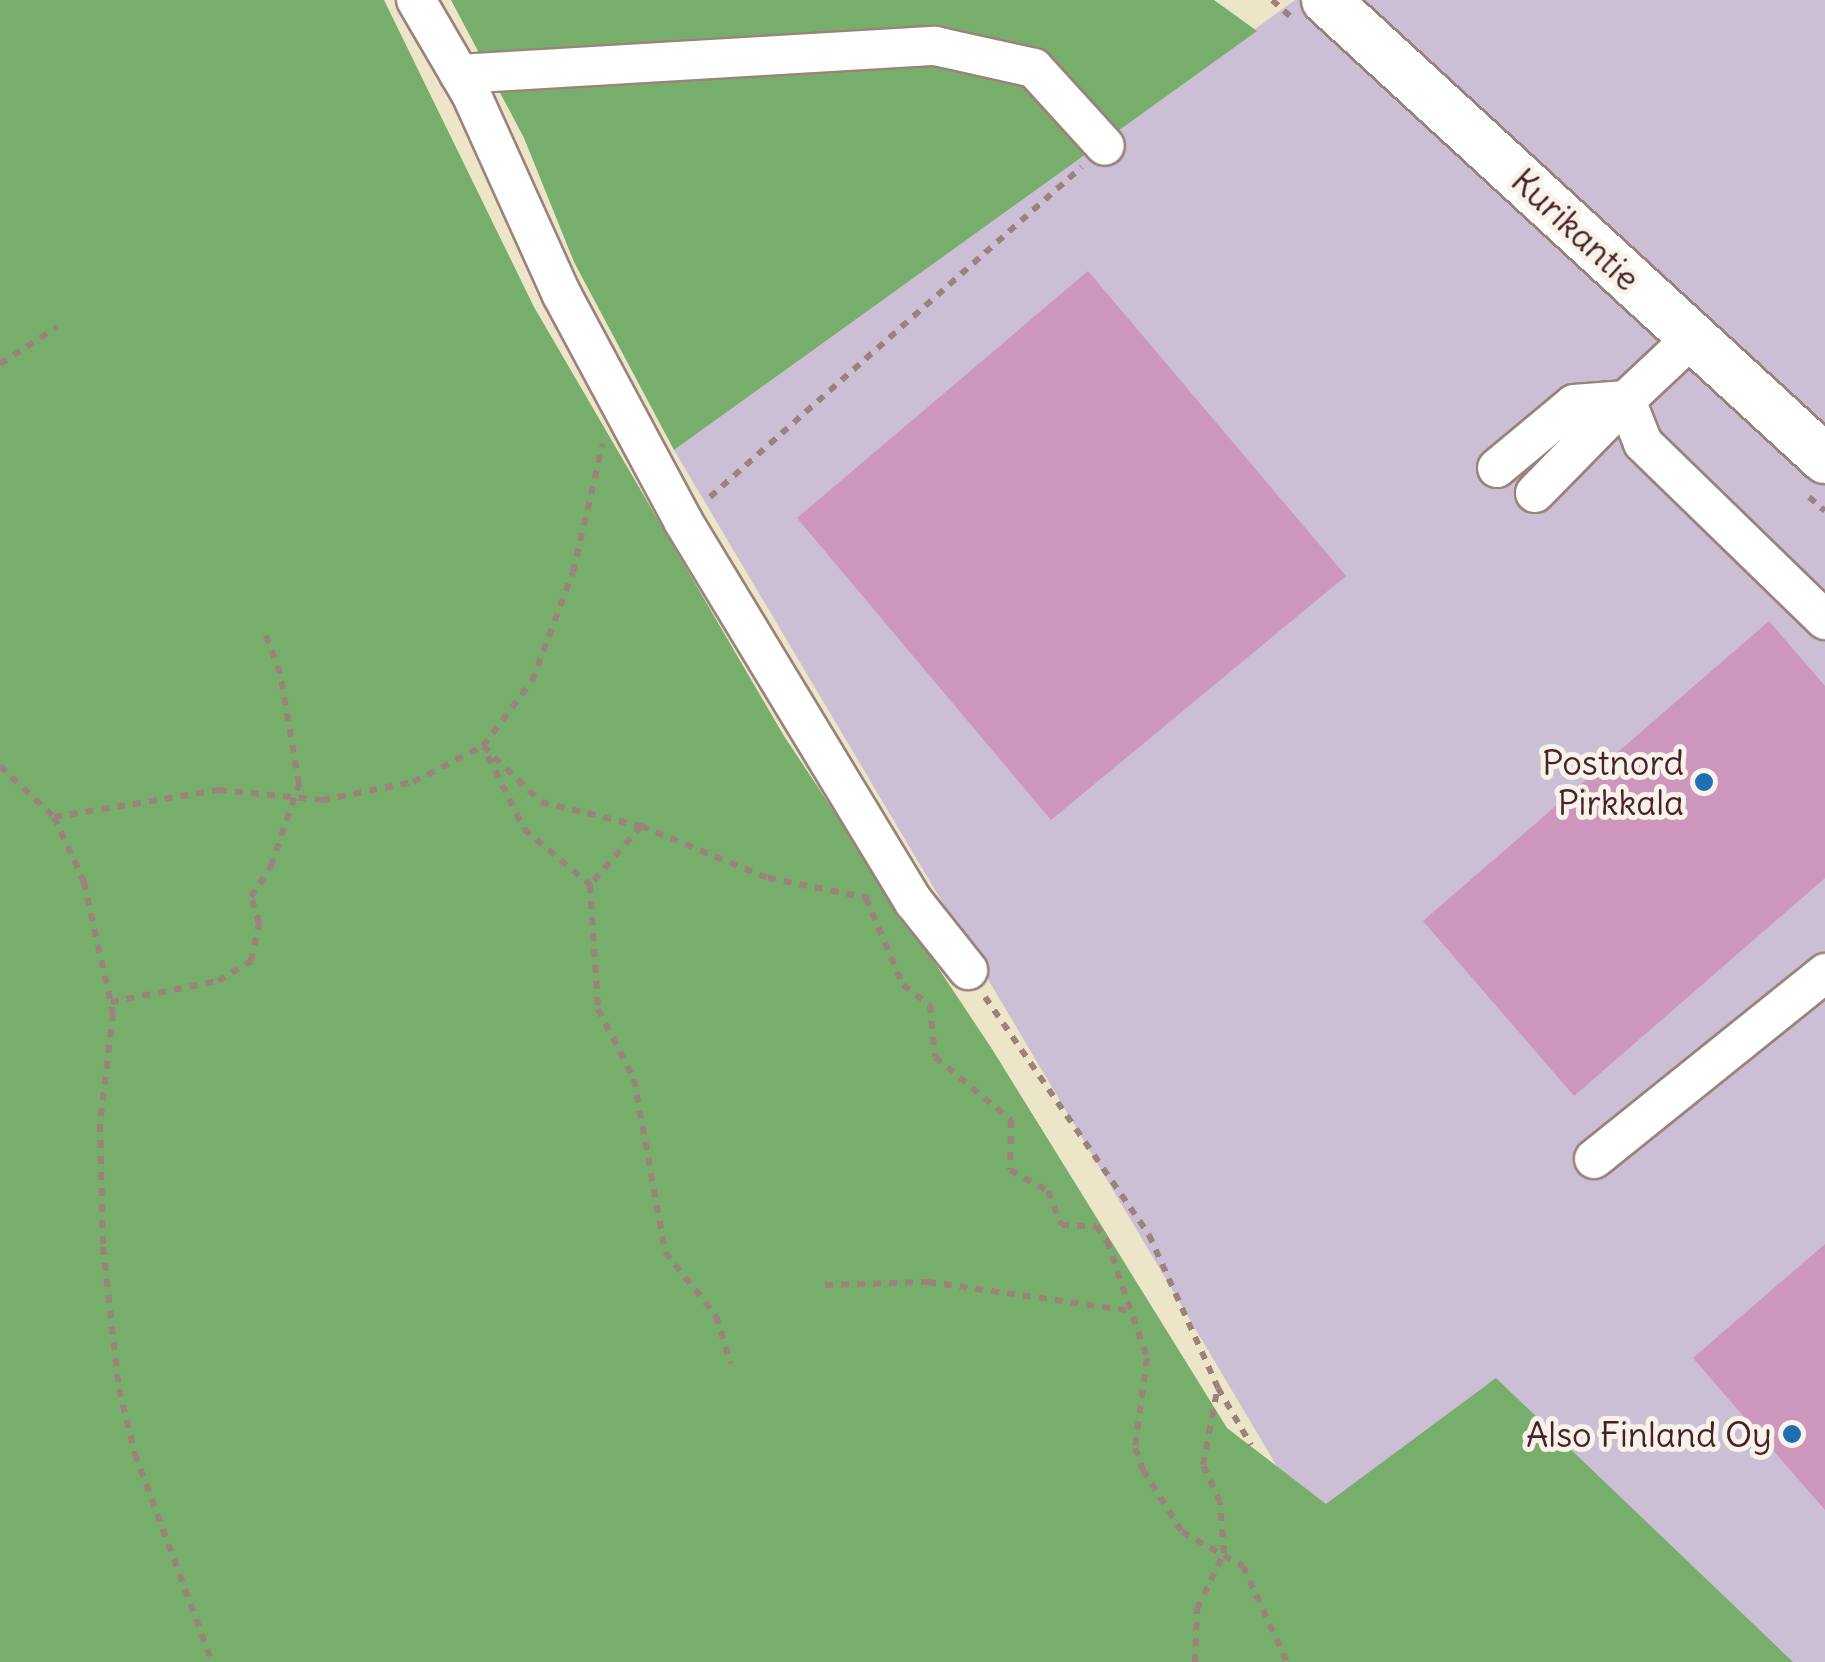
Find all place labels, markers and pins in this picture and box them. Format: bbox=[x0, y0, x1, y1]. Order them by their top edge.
place label: Postnord Pirkkala bbox=[1542, 741, 1684, 823]
marker: Postnord Pirkkala bbox=[1693, 771, 1715, 793]
place label: Also Finland Oy bbox=[1526, 1413, 1772, 1455]
marker: Also Finland Oy bbox=[1781, 1423, 1803, 1445]

